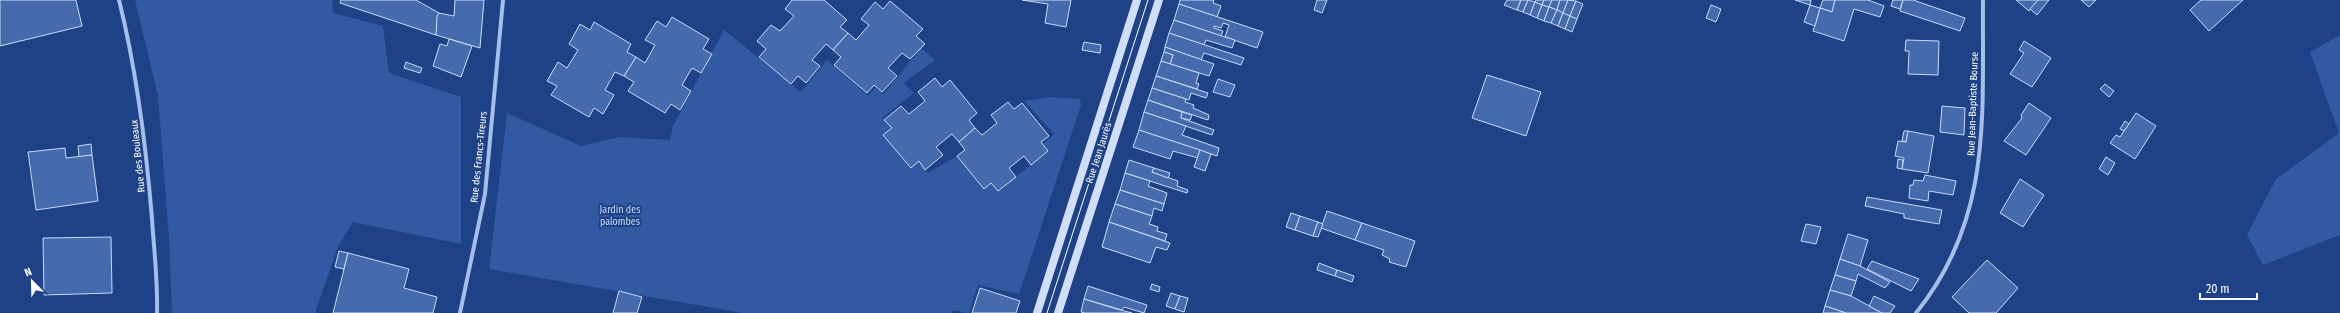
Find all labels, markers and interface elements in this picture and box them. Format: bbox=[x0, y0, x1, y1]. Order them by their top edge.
street label: Rue Jean-Baptiste Bourse bbox=[1965, 52, 1981, 156]
street label: Rue des Francs-Tireurs bbox=[468, 111, 490, 203]
street label: Rue des Bouleaux bbox=[128, 119, 148, 193]
street label: Rue Jean Jaurès bbox=[1084, 121, 1114, 185]
park label: Jardin des palombes bbox=[600, 204, 640, 228]
north arrow bbox=[12, 261, 52, 301]
text: N bbox=[23, 265, 34, 280]
scale bar bbox=[2200, 275, 2257, 301]
text: 20 m bbox=[2206, 282, 2230, 296]

